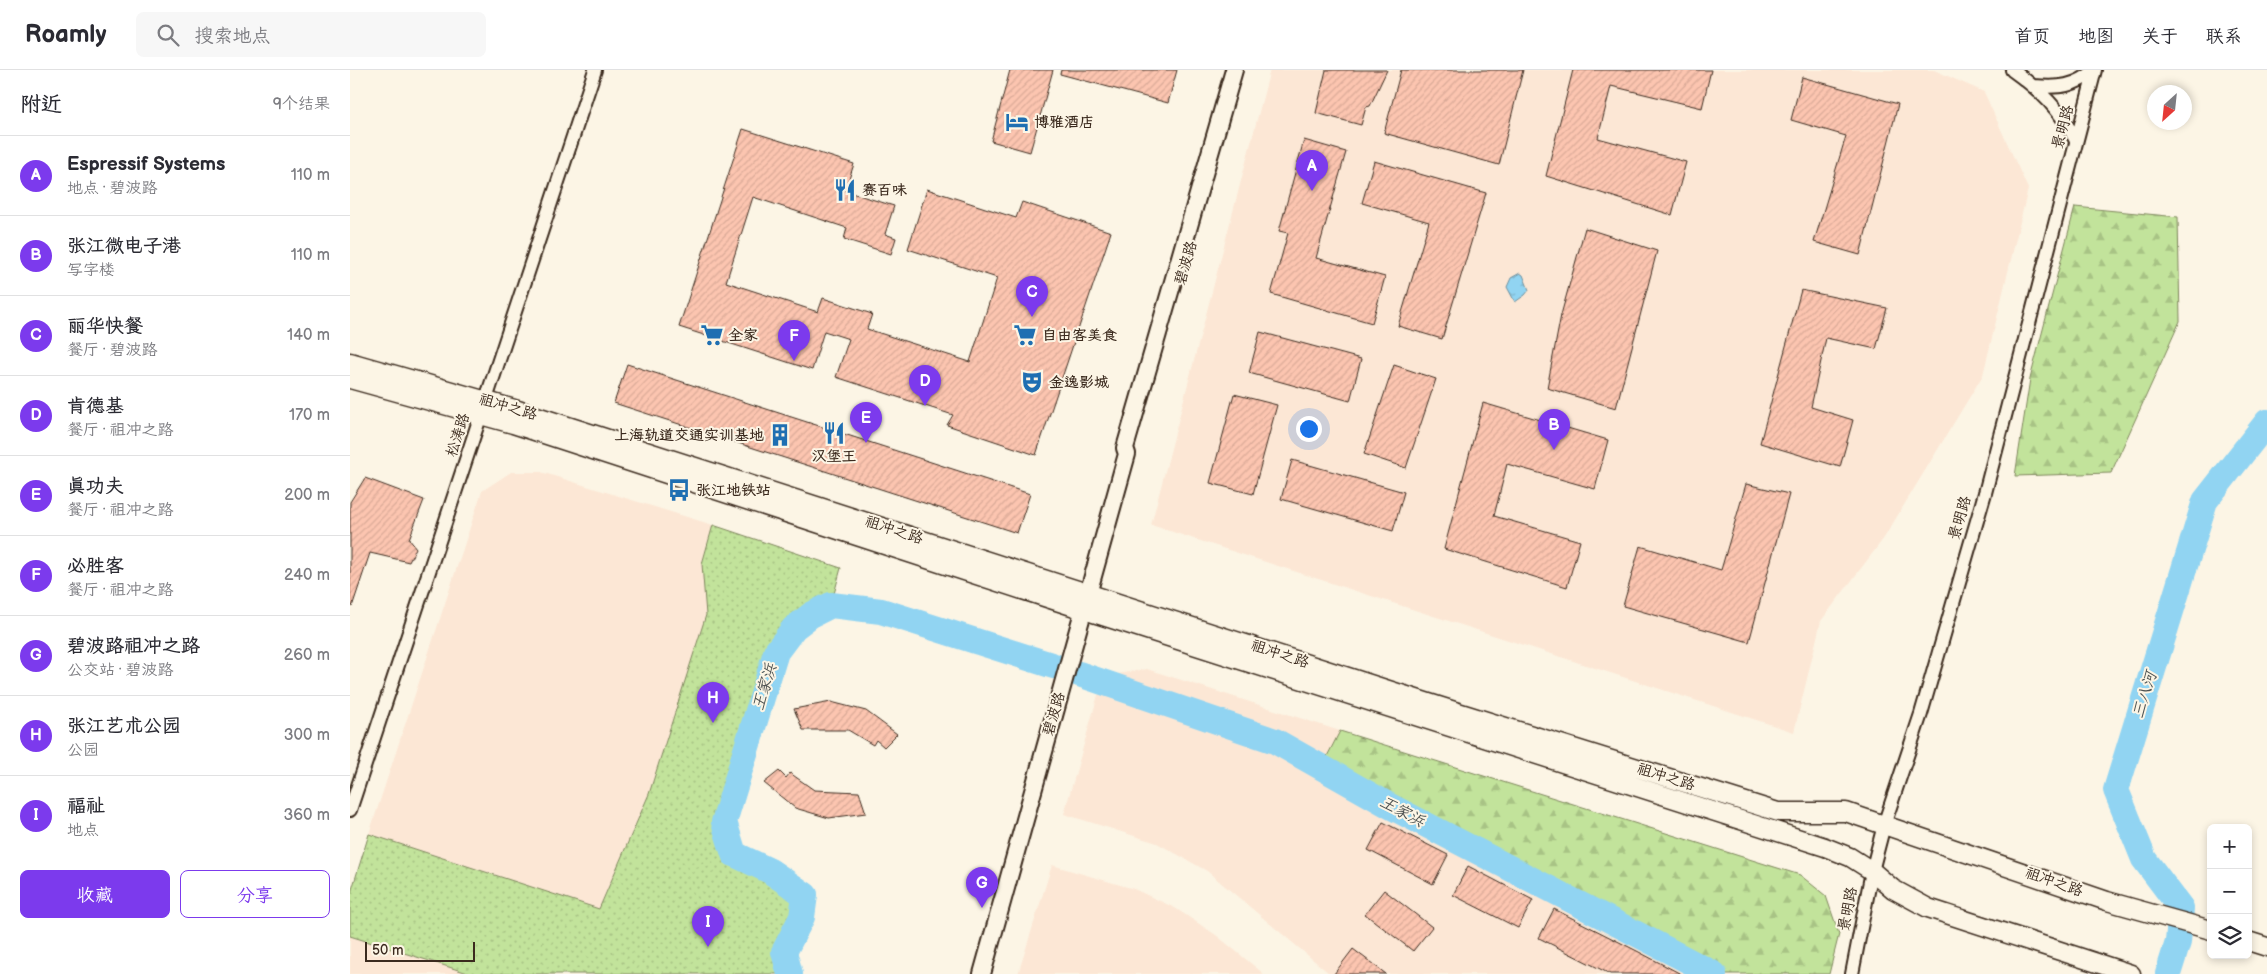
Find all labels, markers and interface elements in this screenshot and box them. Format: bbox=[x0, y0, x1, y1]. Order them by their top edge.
search box bbox=[136, 12, 486, 57]
text: Roamly bbox=[25, 20, 106, 49]
icon: search bbox=[154, 21, 182, 49]
text: 搜索地点 bbox=[194, 25, 270, 48]
text: 首页 bbox=[2014, 26, 2050, 47]
text: 地图 bbox=[2078, 26, 2114, 47]
text: 关于 bbox=[2142, 26, 2178, 47]
text: 联系 bbox=[2206, 26, 2242, 47]
north arrow bbox=[2147, 85, 2192, 130]
text: 附近 bbox=[20, 92, 62, 117]
text: 9个结果 bbox=[273, 95, 330, 114]
street label: 景明路 bbox=[2048, 103, 2078, 151]
hotel icon: 博雅酒店 bbox=[1004, 109, 1030, 135]
place label: 博雅酒店 bbox=[1034, 113, 1094, 132]
pin: A bbox=[1296, 150, 1328, 191]
text: Espressif Systems bbox=[67, 153, 225, 176]
text: A bbox=[31, 166, 41, 185]
text: 110 m bbox=[291, 166, 330, 185]
restaurant icon: 赛百味 bbox=[832, 177, 858, 203]
text: 地点 · 碧波路 bbox=[67, 179, 157, 198]
place label: 赛百味 bbox=[862, 181, 907, 200]
text: 张江微电子港 bbox=[67, 235, 181, 258]
street label: 碧波路 bbox=[1171, 239, 1201, 287]
text: B bbox=[30, 246, 42, 265]
text: 110 m bbox=[291, 246, 330, 265]
text: 写字楼 bbox=[67, 261, 115, 280]
pin: C bbox=[1016, 276, 1048, 317]
text: 丽华快餐 bbox=[67, 315, 143, 338]
pin: F bbox=[778, 320, 810, 361]
supermarket icon: 全家 bbox=[699, 322, 725, 348]
supermarket icon: 自由客美食 bbox=[1012, 322, 1038, 348]
text: C bbox=[30, 326, 42, 345]
text: 140 m bbox=[287, 326, 330, 345]
place label: 全家 bbox=[728, 326, 758, 345]
place label: 自由客美食 bbox=[1042, 326, 1117, 345]
text: 餐厅 · 碧波路 bbox=[67, 341, 157, 360]
pin: D bbox=[909, 365, 941, 406]
theatre icon: 金逸影城 bbox=[1019, 369, 1045, 395]
place label: 金逸影城 bbox=[1049, 373, 1109, 392]
street label: 祖冲之路 bbox=[477, 390, 539, 424]
text: 肯德基 bbox=[67, 395, 124, 418]
pin: E bbox=[850, 402, 882, 443]
text: D bbox=[30, 406, 42, 425]
text: 170 m bbox=[289, 406, 330, 425]
pin: B bbox=[1538, 409, 1570, 450]
street label: 松涛路 bbox=[442, 411, 474, 459]
your location bbox=[1296, 416, 1322, 442]
restaurant icon: 汉堡王 bbox=[821, 420, 847, 446]
text: 餐厅 · 祖冲之路 bbox=[67, 421, 173, 440]
building icon: 上海轨道交通实训基地 bbox=[767, 422, 793, 448]
place label: 上海轨道交通实训基地 bbox=[614, 426, 764, 445]
place label: 汉堡王 bbox=[811, 447, 857, 466]
text: 真功夫 bbox=[67, 475, 124, 498]
bus stop icon: 张江地铁站 bbox=[666, 477, 692, 503]
place label: 张江地铁站 bbox=[696, 481, 771, 500]
text: E bbox=[31, 486, 41, 505]
text: 200 m bbox=[284, 486, 330, 505]
street label: 景明路 bbox=[1945, 494, 1975, 542]
text: 餐厅 · 祖冲之路 bbox=[67, 501, 173, 520]
street label: 祖冲之路 bbox=[863, 512, 925, 548]
text: 必胜客 bbox=[67, 555, 124, 578]
text: F bbox=[31, 566, 41, 585]
text: 240 m bbox=[284, 566, 330, 585]
text: 餐厅 · 祖冲之路 bbox=[67, 581, 173, 600]
text: 碧波路祖冲之路 bbox=[67, 635, 200, 658]
street label: 祖冲之路 bbox=[1249, 636, 1311, 672]
text: G bbox=[30, 646, 42, 665]
text: 260 m bbox=[284, 646, 330, 665]
water label: 王家浜 bbox=[749, 660, 781, 713]
text: 公交站 · 碧波路 bbox=[67, 661, 173, 680]
water label: 三八河 bbox=[2129, 666, 2162, 721]
pin: H bbox=[697, 682, 729, 723]
street label: 碧波路 bbox=[1039, 690, 1069, 738]
text: 张江艺术公园 bbox=[67, 715, 181, 738]
text: H bbox=[30, 726, 42, 745]
text: 300 m bbox=[284, 726, 330, 745]
text: 公园 bbox=[67, 741, 99, 760]
street label: 祖冲之路 bbox=[1635, 759, 1697, 795]
water label: 王家浜 bbox=[1376, 792, 1429, 832]
text: 福祉 bbox=[67, 795, 105, 818]
text: I bbox=[33, 806, 39, 825]
text: 360 m bbox=[283, 806, 330, 825]
text: 地点 bbox=[67, 821, 99, 840]
map controls bbox=[2207, 824, 2252, 959]
button: + bbox=[2207, 824, 2252, 869]
street label: 祖冲之路 bbox=[2023, 863, 2085, 901]
pin: G bbox=[966, 867, 998, 908]
button: − bbox=[2207, 869, 2252, 914]
button: 收藏 bbox=[20, 870, 170, 918]
button: 分享 bbox=[180, 870, 330, 918]
street label: 景明路 bbox=[1834, 885, 1862, 933]
pin: I bbox=[692, 906, 724, 947]
button: layers bbox=[2207, 914, 2252, 959]
scale bar bbox=[365, 939, 475, 962]
text: 50 m bbox=[372, 942, 404, 959]

